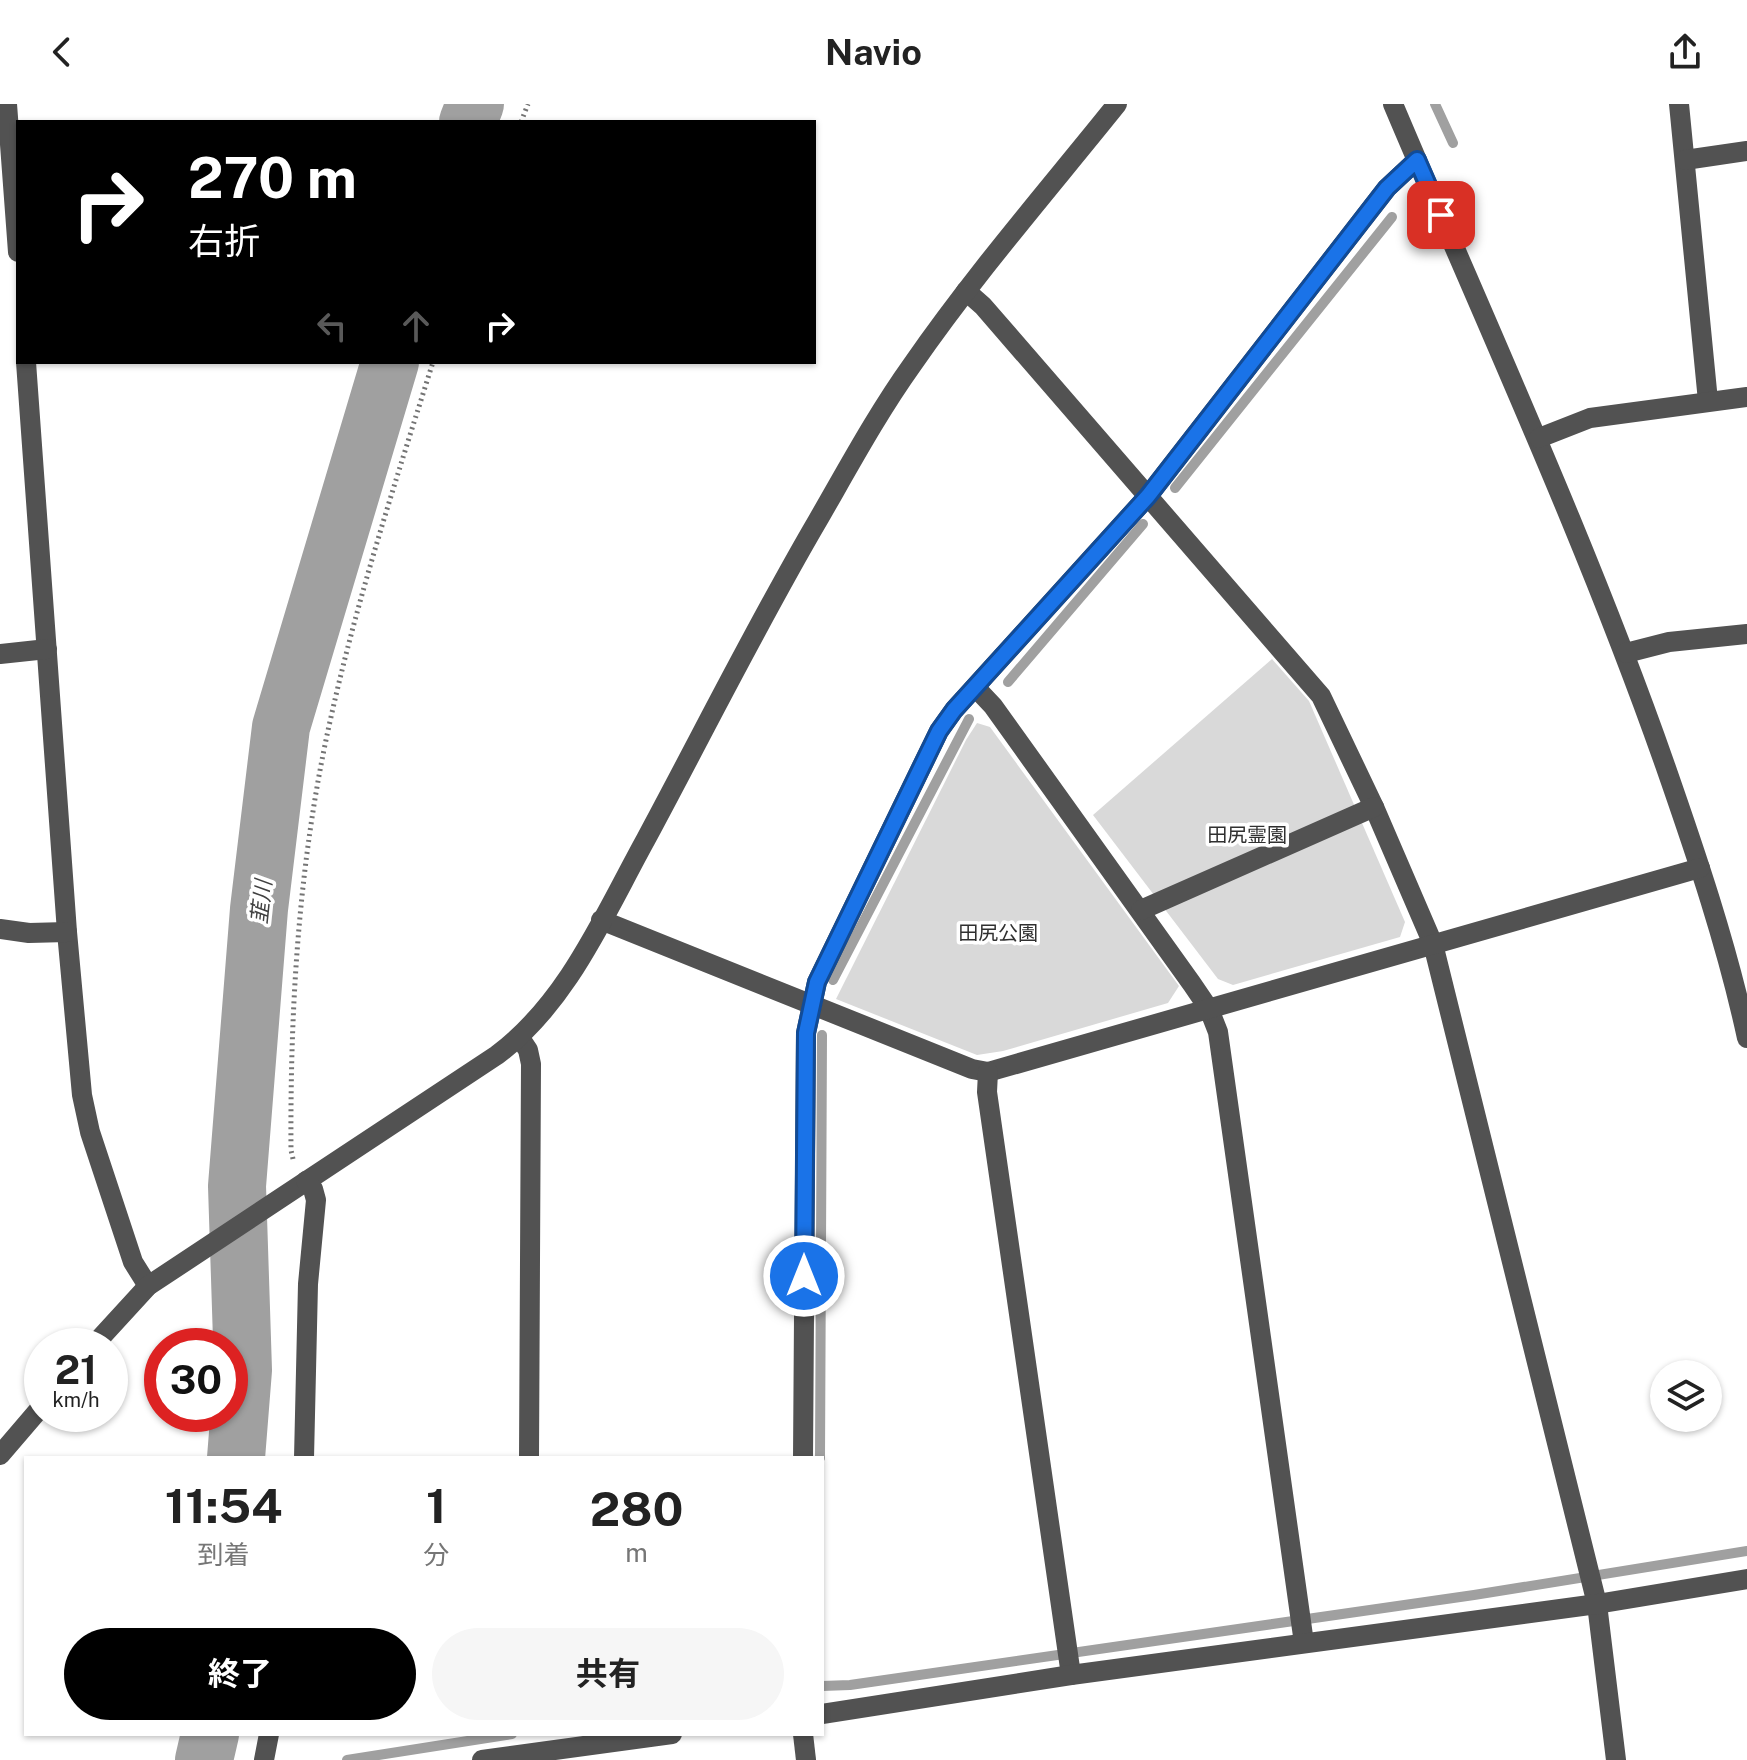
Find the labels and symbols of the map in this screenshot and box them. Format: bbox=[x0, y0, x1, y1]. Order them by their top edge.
pin bbox=[1407, 181, 1475, 249]
park label: 田尻霊園 bbox=[1207, 823, 1287, 847]
water label: 韮川 bbox=[246, 877, 276, 925]
park label: 田尻公園 bbox=[958, 921, 1038, 945]
position arrow bbox=[762, 1234, 846, 1318]
speed limit sign: 30 bbox=[144, 1328, 248, 1432]

